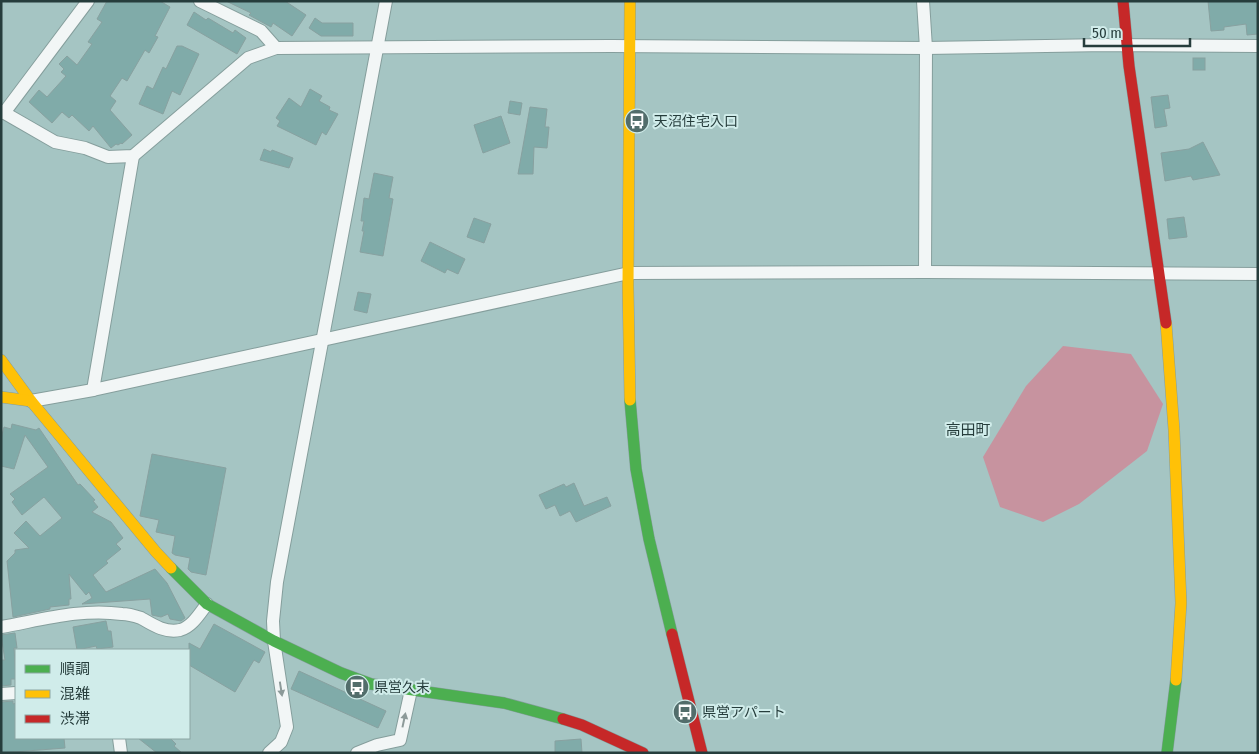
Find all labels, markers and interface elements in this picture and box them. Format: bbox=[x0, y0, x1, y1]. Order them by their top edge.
scale bar bbox=[1084, 15, 1190, 47]
text: 50 m bbox=[1092, 24, 1122, 42]
bus stop icon: 天沼住宅入口 bbox=[624, 108, 650, 134]
place label: 天沼住宅入口 bbox=[654, 113, 738, 130]
district label: 高田町 bbox=[945, 421, 991, 439]
legend bbox=[15, 649, 190, 739]
text: 順調 bbox=[60, 660, 90, 678]
bus stop icon: 県営久末 bbox=[344, 674, 370, 700]
place label: 県営久末 bbox=[374, 679, 430, 696]
one-way arrow bbox=[278, 682, 286, 698]
text: 混雑 bbox=[60, 685, 90, 703]
bus stop icon: 県営アパート bbox=[672, 699, 698, 725]
place label: 県営アパート bbox=[702, 704, 786, 721]
text: 渋滞 bbox=[60, 710, 90, 728]
one-way arrow bbox=[401, 711, 409, 727]

